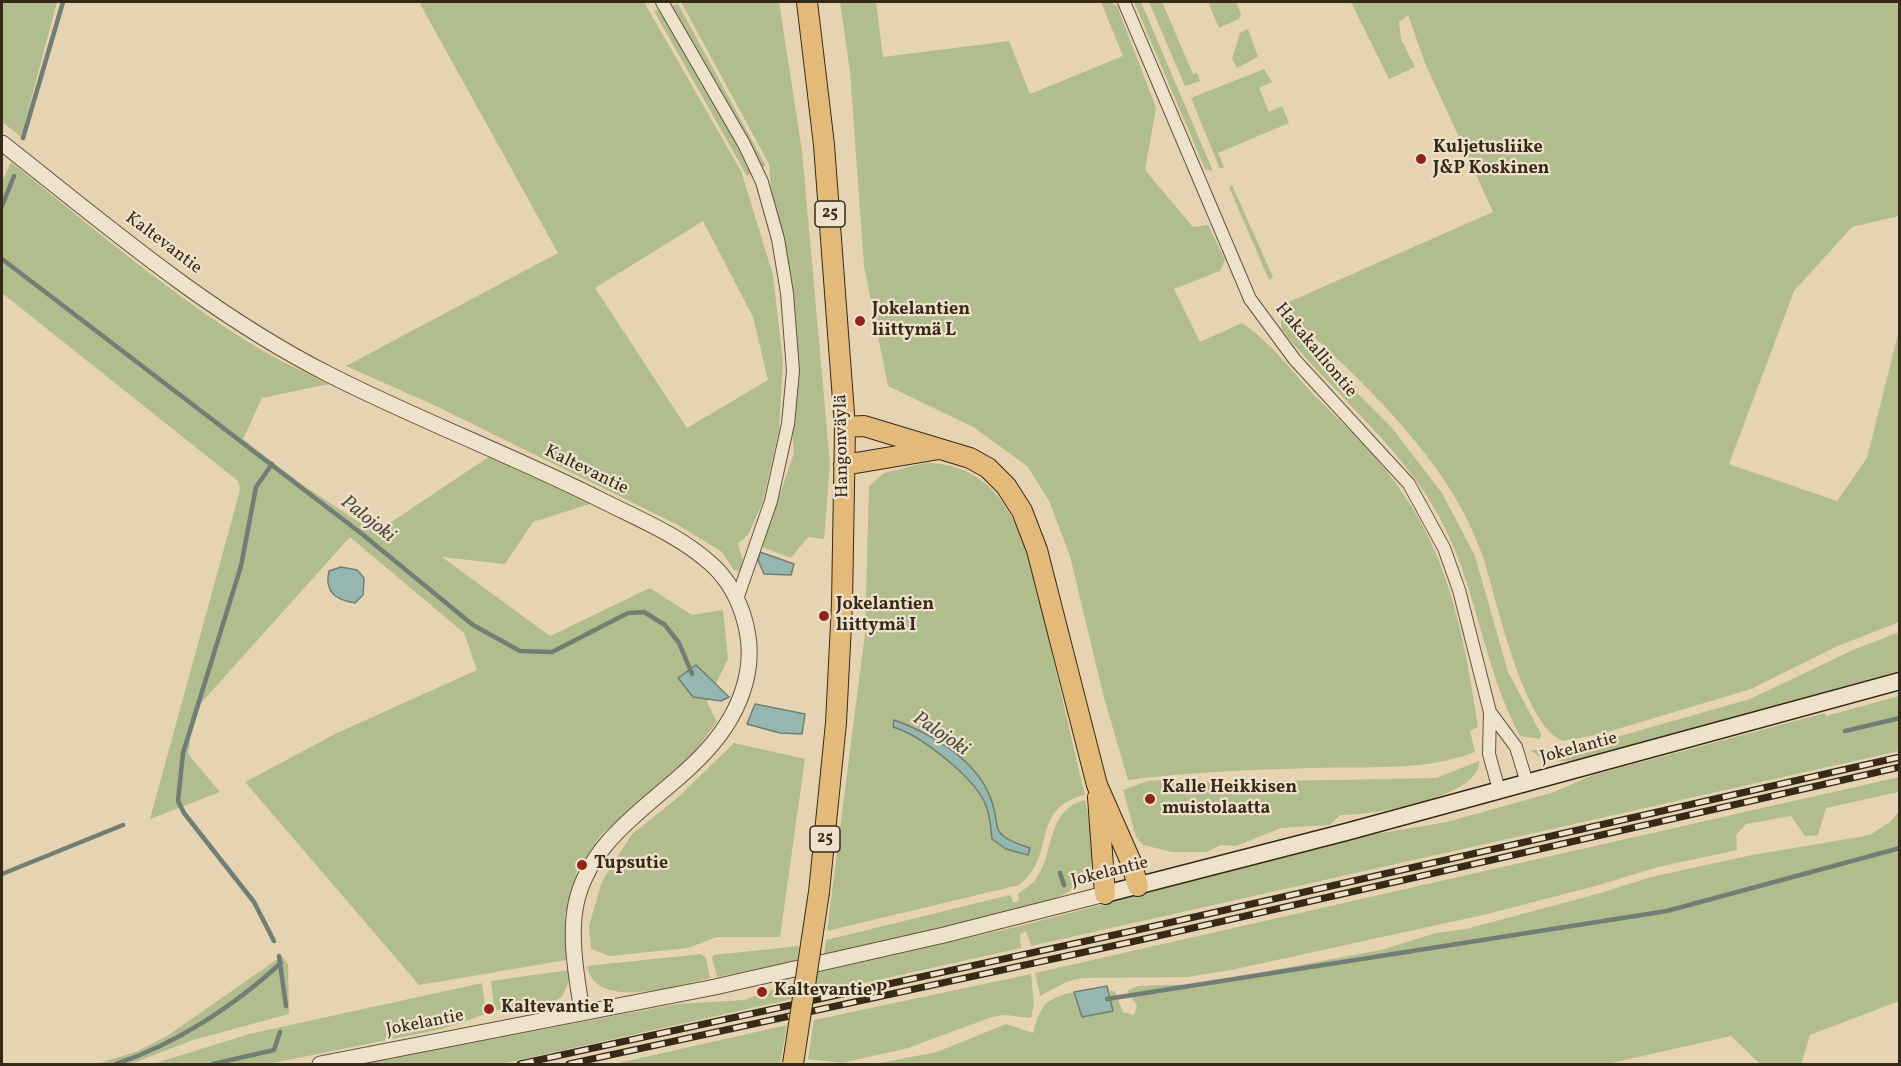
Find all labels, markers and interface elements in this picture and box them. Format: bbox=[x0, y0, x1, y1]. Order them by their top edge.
place label: Kuljetusliike J&P Koskinen bbox=[1433, 138, 1549, 180]
marker: Kuljetusliike J&P Koskinen bbox=[1414, 152, 1428, 166]
road number: 25 bbox=[815, 201, 845, 227]
street label: Kaltevantie bbox=[120, 208, 206, 280]
street label: Hakakalliontie bbox=[1269, 299, 1361, 403]
place label: Jokelantien liittymä L bbox=[872, 300, 970, 342]
marker: Jokelantien liittymä L bbox=[853, 314, 867, 328]
street label: Hangonväylä bbox=[831, 394, 855, 498]
street label: Kaltevantie bbox=[541, 441, 631, 501]
water label: Palojoki bbox=[335, 491, 399, 549]
place label: Jokelantien liittymä I bbox=[836, 595, 934, 638]
marker: Jokelantien liittymä I bbox=[817, 609, 831, 623]
water label: Palojoki bbox=[907, 707, 973, 763]
street label: Jokelantie bbox=[1538, 728, 1620, 770]
place label: Kalle Heikkisen muistolaatta bbox=[1162, 778, 1297, 820]
marker: Kalle Heikkisen muistolaatta bbox=[1143, 792, 1157, 806]
road number: 25 bbox=[810, 826, 840, 852]
street label: Jokelantie bbox=[1069, 853, 1151, 893]
place label: Tupsutie bbox=[594, 854, 668, 876]
marker: Tupsutie bbox=[575, 858, 589, 872]
place label: Kaltevantie P bbox=[774, 981, 887, 1003]
marker: Kaltevantie P bbox=[755, 985, 769, 999]
place label: Kaltevantie E bbox=[501, 998, 614, 1020]
marker: Kaltevantie E bbox=[482, 1002, 496, 1016]
street label: Jokelantie bbox=[384, 1006, 466, 1042]

